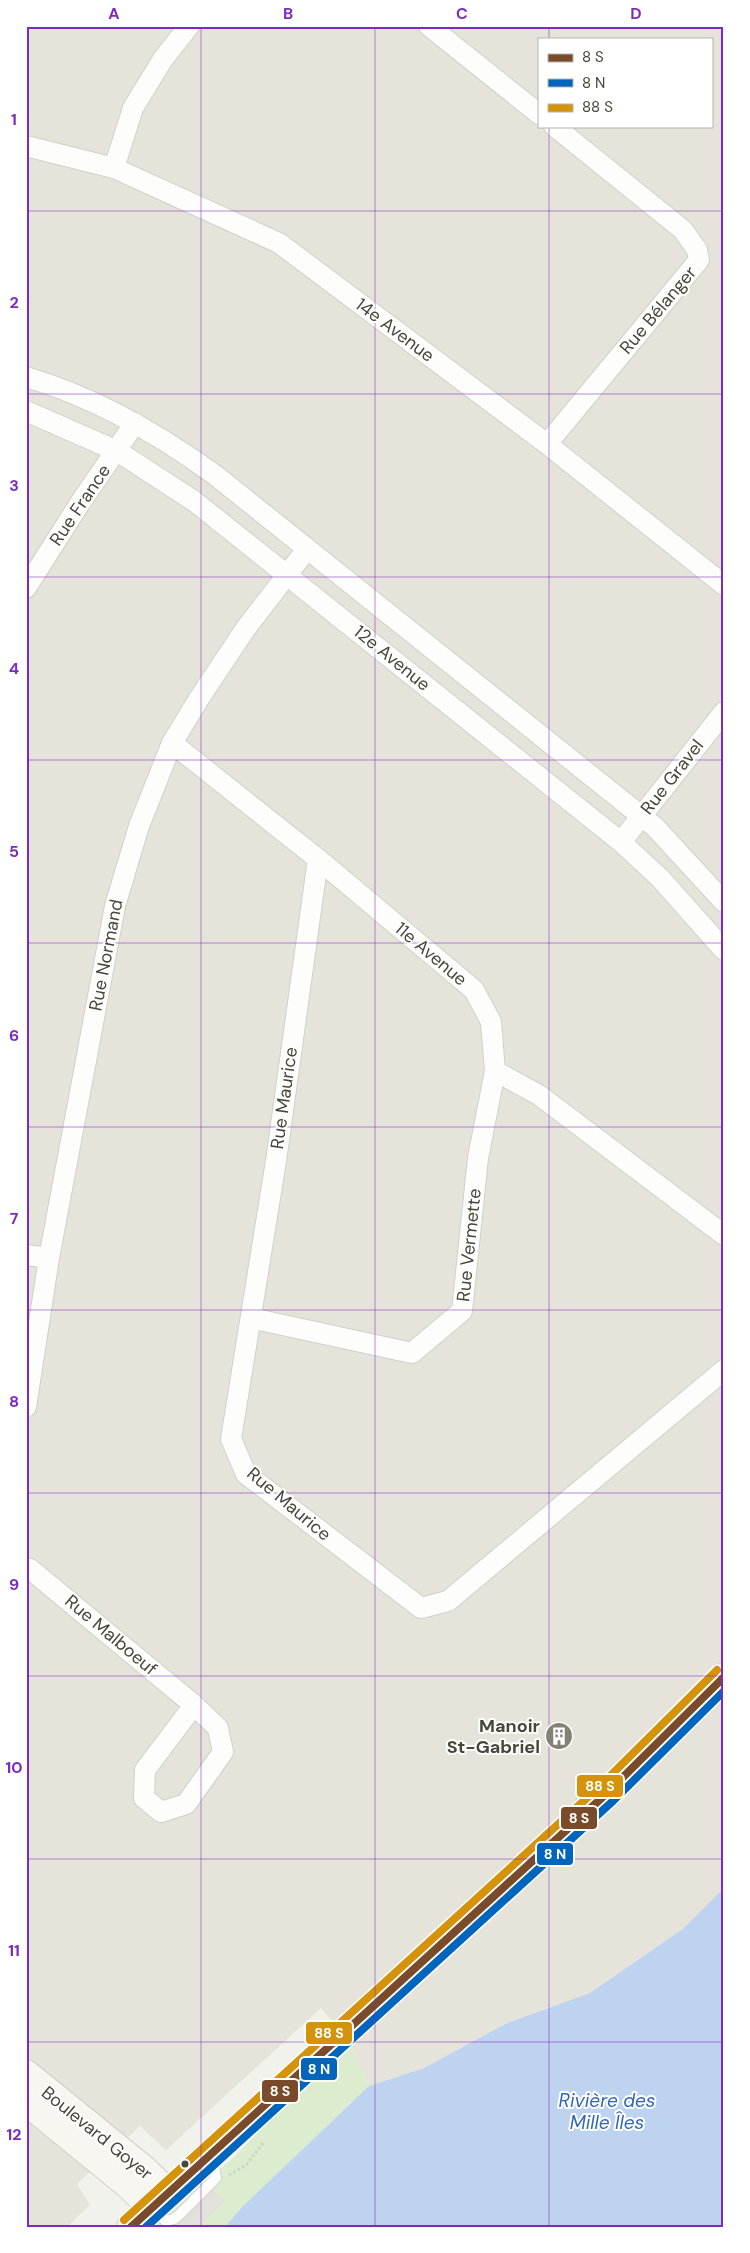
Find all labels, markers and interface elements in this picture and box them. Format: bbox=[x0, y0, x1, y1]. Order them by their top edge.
text: A bbox=[108, 3, 120, 24]
text: B bbox=[283, 3, 293, 24]
text: C bbox=[456, 3, 468, 24]
text: D bbox=[630, 3, 642, 24]
legend bbox=[538, 38, 712, 128]
text: 8 S bbox=[582, 47, 604, 67]
text: 8 N bbox=[582, 73, 605, 93]
text: 88 S bbox=[582, 97, 613, 117]
text: 1 bbox=[11, 109, 17, 130]
street label: Rue Bélanger bbox=[614, 261, 702, 359]
text: 2 bbox=[9, 292, 19, 313]
street label: 14e Avenue bbox=[351, 293, 439, 367]
street label: Rue France bbox=[44, 460, 116, 550]
text: 3 bbox=[9, 475, 19, 496]
street label: 12e Avenue bbox=[349, 620, 435, 696]
text: 4 bbox=[9, 658, 19, 679]
street label: Rue Gravel bbox=[635, 735, 709, 819]
text: 5 bbox=[9, 841, 19, 862]
street label: Rue Normand bbox=[83, 897, 129, 1013]
street label: 11e Avenue bbox=[390, 917, 472, 991]
text: 6 bbox=[9, 1025, 19, 1046]
street label: Rue Maurice bbox=[265, 1045, 303, 1151]
street label: Rue Vermette bbox=[451, 1187, 487, 1303]
text: 7 bbox=[10, 1208, 19, 1229]
text: 8 bbox=[9, 1391, 19, 1412]
street label: Rue Maurice bbox=[242, 1462, 336, 1546]
text: 9 bbox=[9, 1574, 19, 1595]
street label: Rue Malboeuf bbox=[60, 1589, 162, 1681]
place label: Manoir St-Gabriel bbox=[447, 1714, 540, 1759]
building icon: Manoir St-Gabriel bbox=[544, 1721, 574, 1751]
text: 10 bbox=[5, 1757, 23, 1778]
line badge: 88 S bbox=[576, 1774, 624, 1798]
text: 88 S bbox=[585, 1777, 615, 1795]
line badge: 8 S bbox=[560, 1806, 598, 1830]
text: 8 S bbox=[569, 1809, 589, 1827]
line badge: 8 N bbox=[536, 1842, 574, 1866]
text: 8 N bbox=[544, 1845, 566, 1863]
text: 11 bbox=[8, 1940, 20, 1961]
line badge: 88 S bbox=[305, 2021, 353, 2045]
text: 88 S bbox=[314, 2024, 344, 2042]
line badge: 8 N bbox=[300, 2057, 338, 2081]
text: 8 N bbox=[308, 2060, 330, 2078]
line badge: 8 S bbox=[261, 2079, 299, 2103]
street label: Boulevard Goyer bbox=[36, 2081, 158, 2186]
text: 8 S bbox=[270, 2082, 290, 2100]
water label: Rivière des Mille Îles bbox=[559, 2088, 655, 2135]
text: 12 bbox=[6, 2124, 22, 2145]
unlabelled marker bbox=[180, 2159, 190, 2169]

